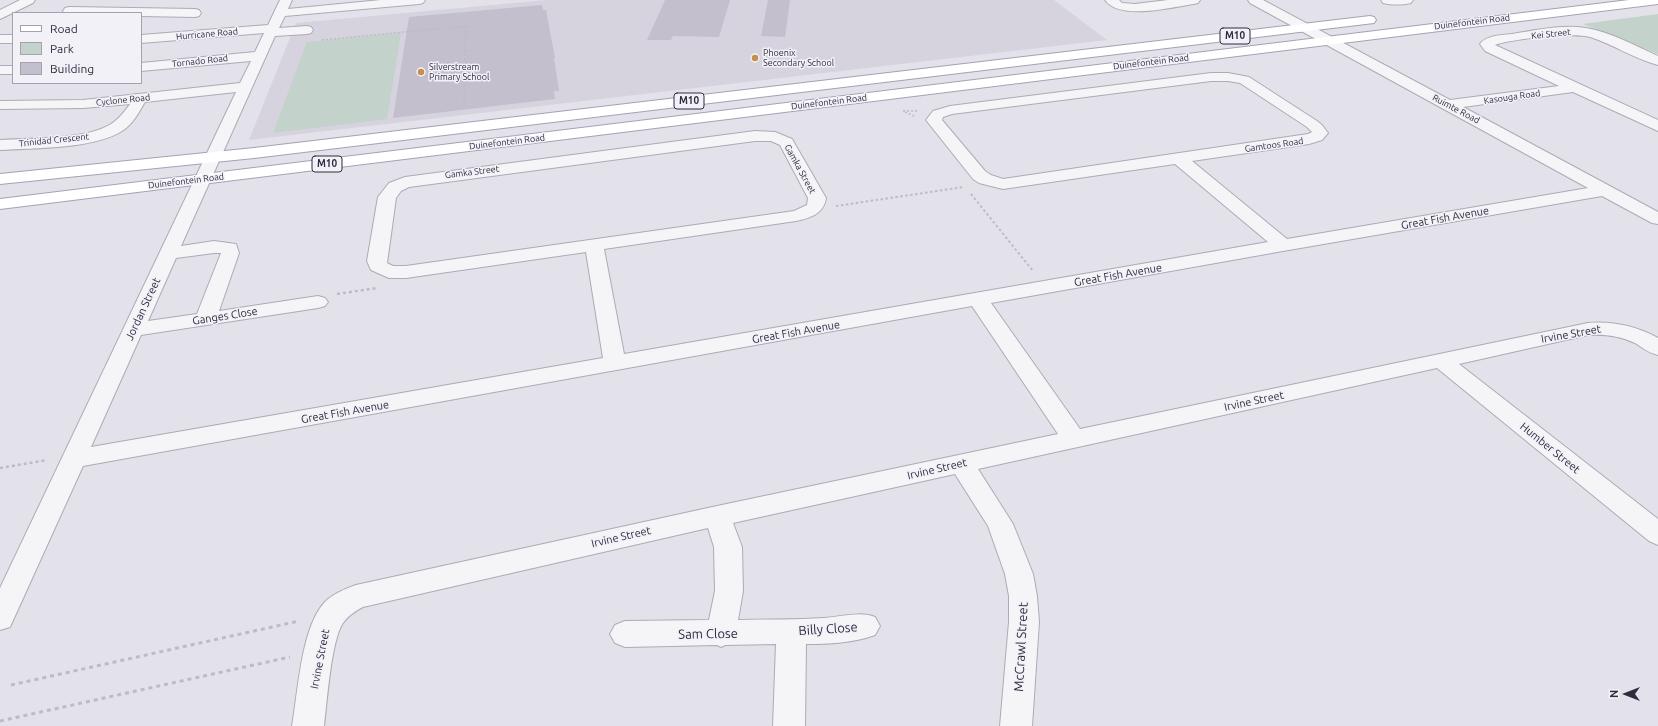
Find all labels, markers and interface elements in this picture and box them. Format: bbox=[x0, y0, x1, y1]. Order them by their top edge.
legend bbox=[12, 12, 142, 84]
street label: Duinefontein Road bbox=[1434, 12, 1510, 32]
text: Road bbox=[50, 22, 78, 35]
street label: Hurricane Road bbox=[176, 26, 238, 42]
street label: Kei Street bbox=[1531, 27, 1571, 41]
road number: M10 bbox=[1220, 28, 1250, 44]
text: Park bbox=[50, 42, 74, 55]
place label: Phoenix Secondary School bbox=[763, 48, 834, 69]
street label: Duinefontein Road bbox=[1113, 52, 1189, 72]
street label: Tornado Road bbox=[171, 53, 229, 69]
marker: Phoenix Secondary School bbox=[750, 53, 760, 63]
text: Building bbox=[50, 62, 94, 75]
place label: Silverstream Primary School bbox=[429, 62, 489, 83]
marker: Silverstream Primary School bbox=[416, 67, 426, 77]
street label: Kasouga Road bbox=[1483, 88, 1541, 106]
street label: Cyclone Road bbox=[95, 92, 151, 108]
street label: Duinefontein Road bbox=[791, 92, 867, 112]
street label: Ruimte Road bbox=[1431, 92, 1481, 126]
road number: M10 bbox=[674, 93, 704, 109]
street label: Trinidad Crescent bbox=[18, 131, 90, 149]
street label: Duinefontein Road bbox=[469, 132, 545, 152]
street label: Gamtoos Road bbox=[1244, 136, 1304, 154]
street label: Gamka Street bbox=[782, 142, 818, 196]
road number: M10 bbox=[312, 156, 342, 172]
street label: Gamka Street bbox=[444, 163, 500, 181]
street label: Duinefontein Road bbox=[148, 171, 224, 191]
street label: Great Fish Avenue bbox=[1400, 204, 1490, 232]
street label: Great Fish Avenue bbox=[1073, 261, 1163, 289]
street label: Jordan Street bbox=[123, 276, 163, 342]
street label: Ganges Close bbox=[191, 304, 259, 328]
street label: Great Fish Avenue bbox=[751, 318, 841, 346]
street label: Irvine Street bbox=[1540, 322, 1602, 346]
street label: Irvine Street bbox=[1223, 388, 1285, 414]
street label: Great Fish Avenue bbox=[300, 398, 390, 426]
street label: Humber Street bbox=[1517, 420, 1583, 476]
street label: Irvine Street bbox=[906, 456, 968, 482]
street label: Irvine Street bbox=[590, 524, 652, 550]
street label: McCrawl Street bbox=[1011, 602, 1031, 692]
street label: Billy Close bbox=[798, 619, 858, 639]
street label: Sam Close bbox=[678, 626, 738, 642]
street label: Irvine Street bbox=[308, 628, 332, 690]
north arrow bbox=[1606, 674, 1646, 714]
text: N bbox=[1608, 690, 1620, 698]

